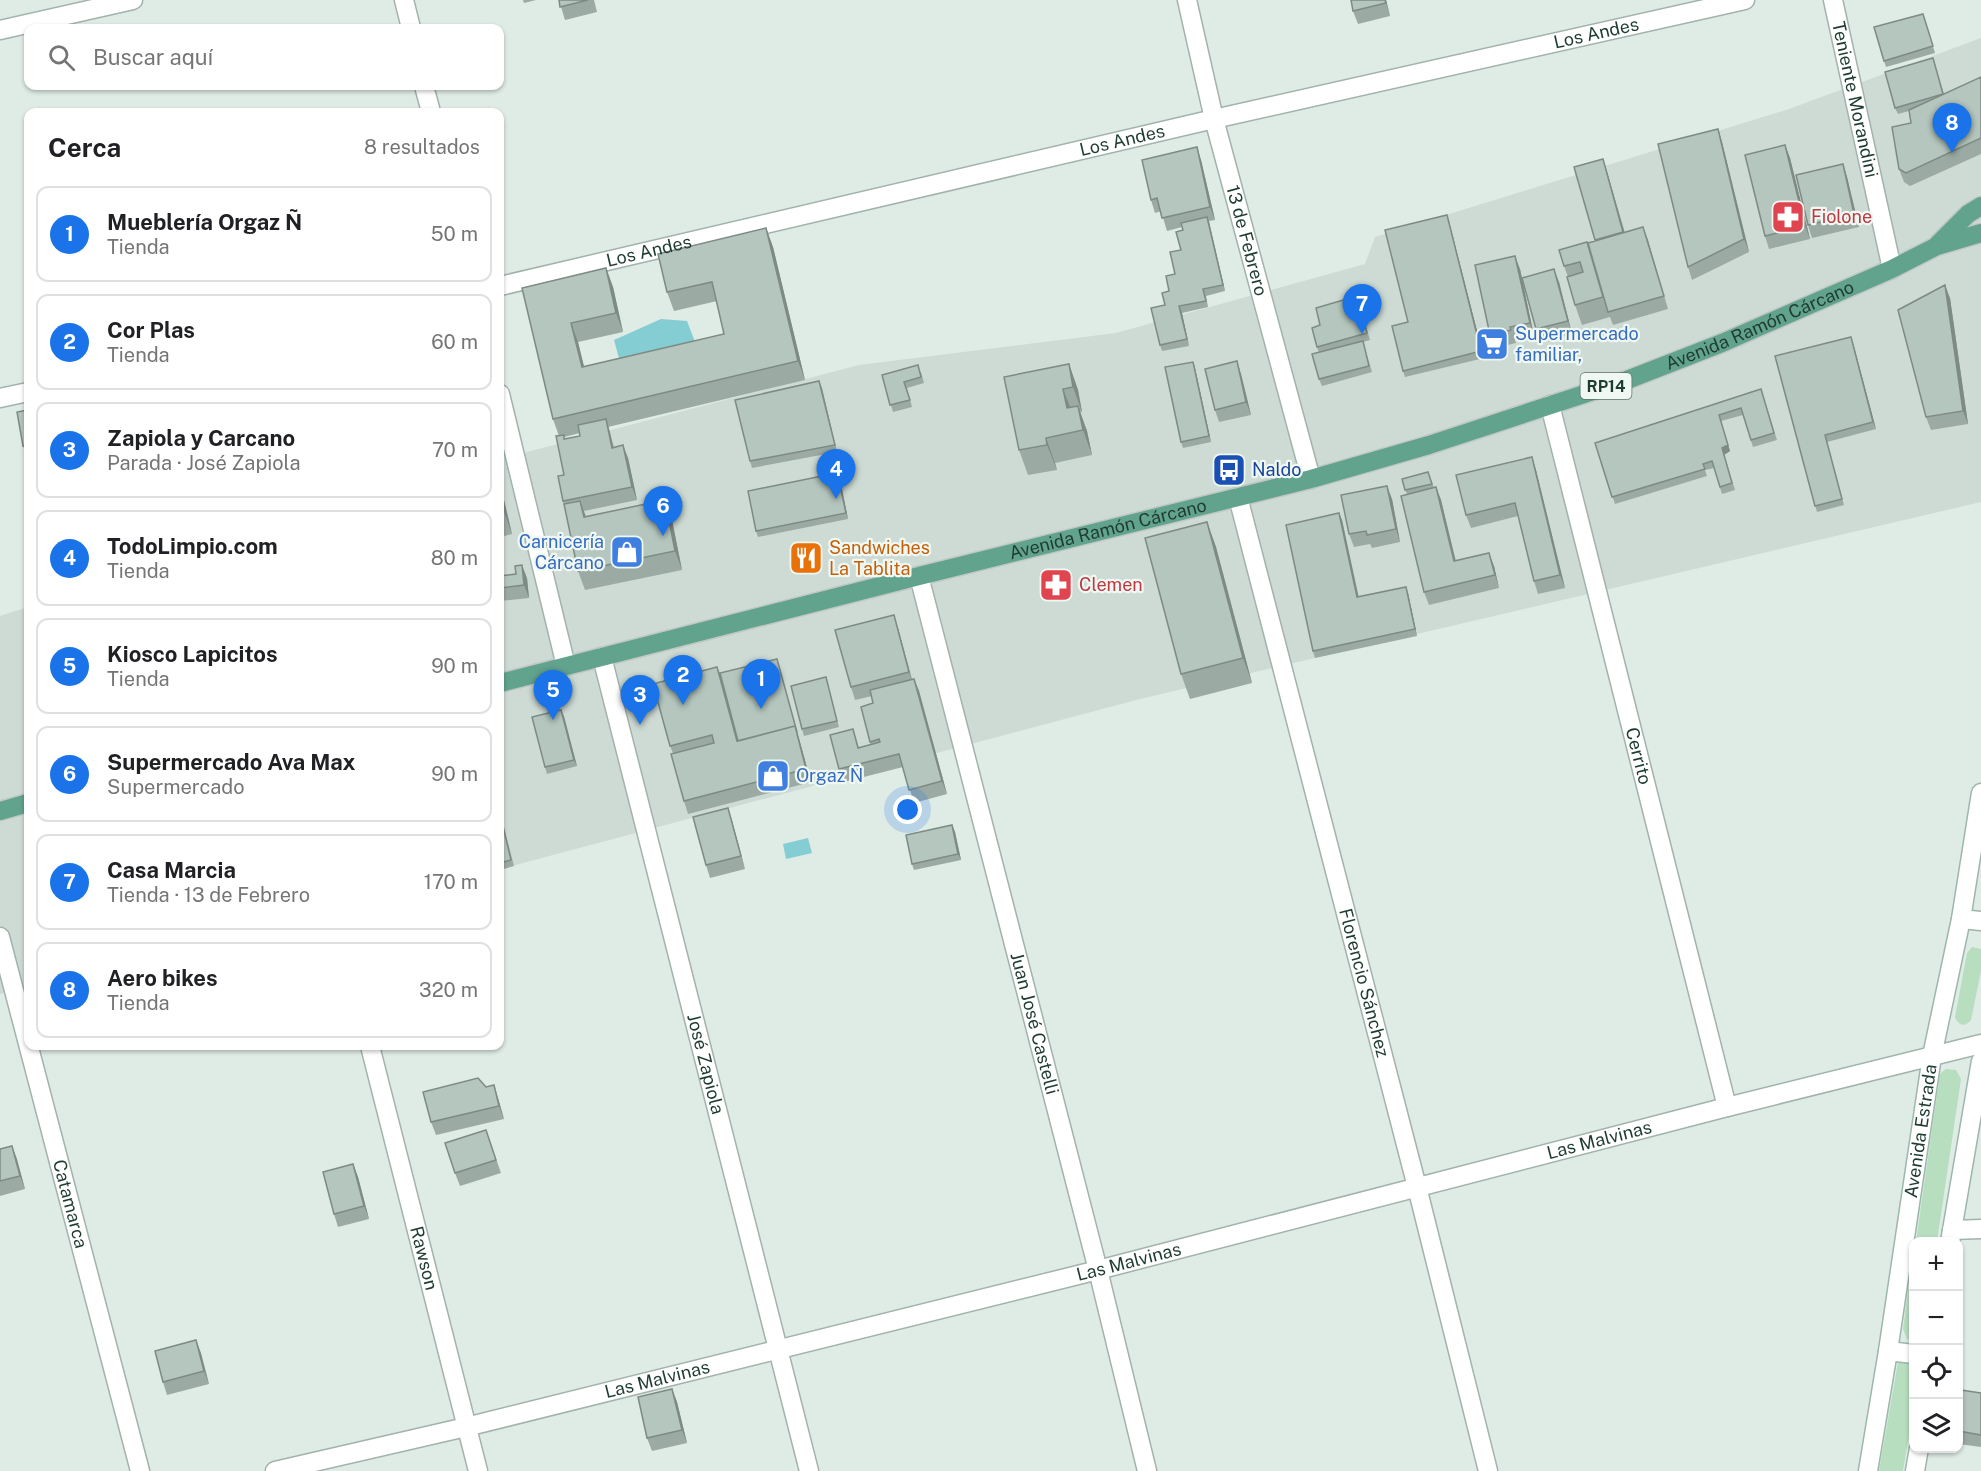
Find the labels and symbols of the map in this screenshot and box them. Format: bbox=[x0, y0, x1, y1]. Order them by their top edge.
street label: Los Andes bbox=[1552, 13, 1641, 53]
street label: Teniente Morandini bbox=[1828, 19, 1883, 180]
pin: 8 bbox=[1932, 104, 1972, 153]
street label: Los Andes bbox=[1077, 120, 1167, 160]
street label: 13 de Febrero bbox=[1222, 183, 1272, 298]
pharmacy icon: Fiolone bbox=[1770, 199, 1806, 235]
place label: Fiolone bbox=[1811, 206, 1872, 227]
street label: Los Andes bbox=[604, 231, 693, 271]
street label: Avenida Ramón Cárcano bbox=[1662, 276, 1857, 374]
pin: 7 bbox=[1342, 284, 1382, 334]
place label: Supermercado familiar, bbox=[1515, 323, 1639, 365]
supermarket icon: Supermercado familiar, bbox=[1474, 326, 1510, 362]
road number: RP14 bbox=[1580, 373, 1632, 399]
pin: 4 bbox=[816, 450, 856, 499]
bus stop icon: Naldo bbox=[1211, 452, 1247, 488]
place label: Naldo bbox=[1252, 459, 1301, 480]
pin: 6 bbox=[644, 486, 682, 536]
street label: Avenida Ramón Cárcano bbox=[1007, 494, 1209, 563]
place label: Carnicería Cárcano bbox=[519, 531, 604, 573]
shop icon: Carnicería Cárcano bbox=[609, 534, 645, 570]
place label: Sandwiches La Tablita bbox=[829, 537, 930, 579]
restaurant icon: Sandwiches La Tablita bbox=[788, 540, 824, 576]
pharmacy icon: Clemen bbox=[1038, 567, 1074, 603]
place label: Clemen bbox=[1079, 574, 1143, 595]
pin: 2 bbox=[664, 656, 702, 705]
pin: 1 bbox=[742, 660, 780, 709]
pin: 5 bbox=[534, 670, 572, 720]
pin: 3 bbox=[620, 676, 660, 725]
street label: Cerrito bbox=[1622, 725, 1656, 787]
shop icon: Orgaz Ñ bbox=[755, 758, 791, 794]
place label: Orgaz Ñ bbox=[796, 764, 863, 786]
your location bbox=[893, 795, 922, 824]
street label: Florencio Sánchez bbox=[1335, 906, 1394, 1060]
street label: Juan José Castelli bbox=[1006, 950, 1063, 1097]
street label: José Zapiola bbox=[683, 1011, 729, 1116]
street label: Avenida Estrada bbox=[1900, 1063, 1941, 1199]
street label: Las Malvinas bbox=[1545, 1116, 1654, 1163]
street label: Catamarca bbox=[49, 1157, 92, 1250]
street label: Rawson bbox=[406, 1224, 443, 1292]
street label: Las Malvinas bbox=[1074, 1238, 1183, 1285]
street label: Las Malvinas bbox=[602, 1356, 712, 1402]

